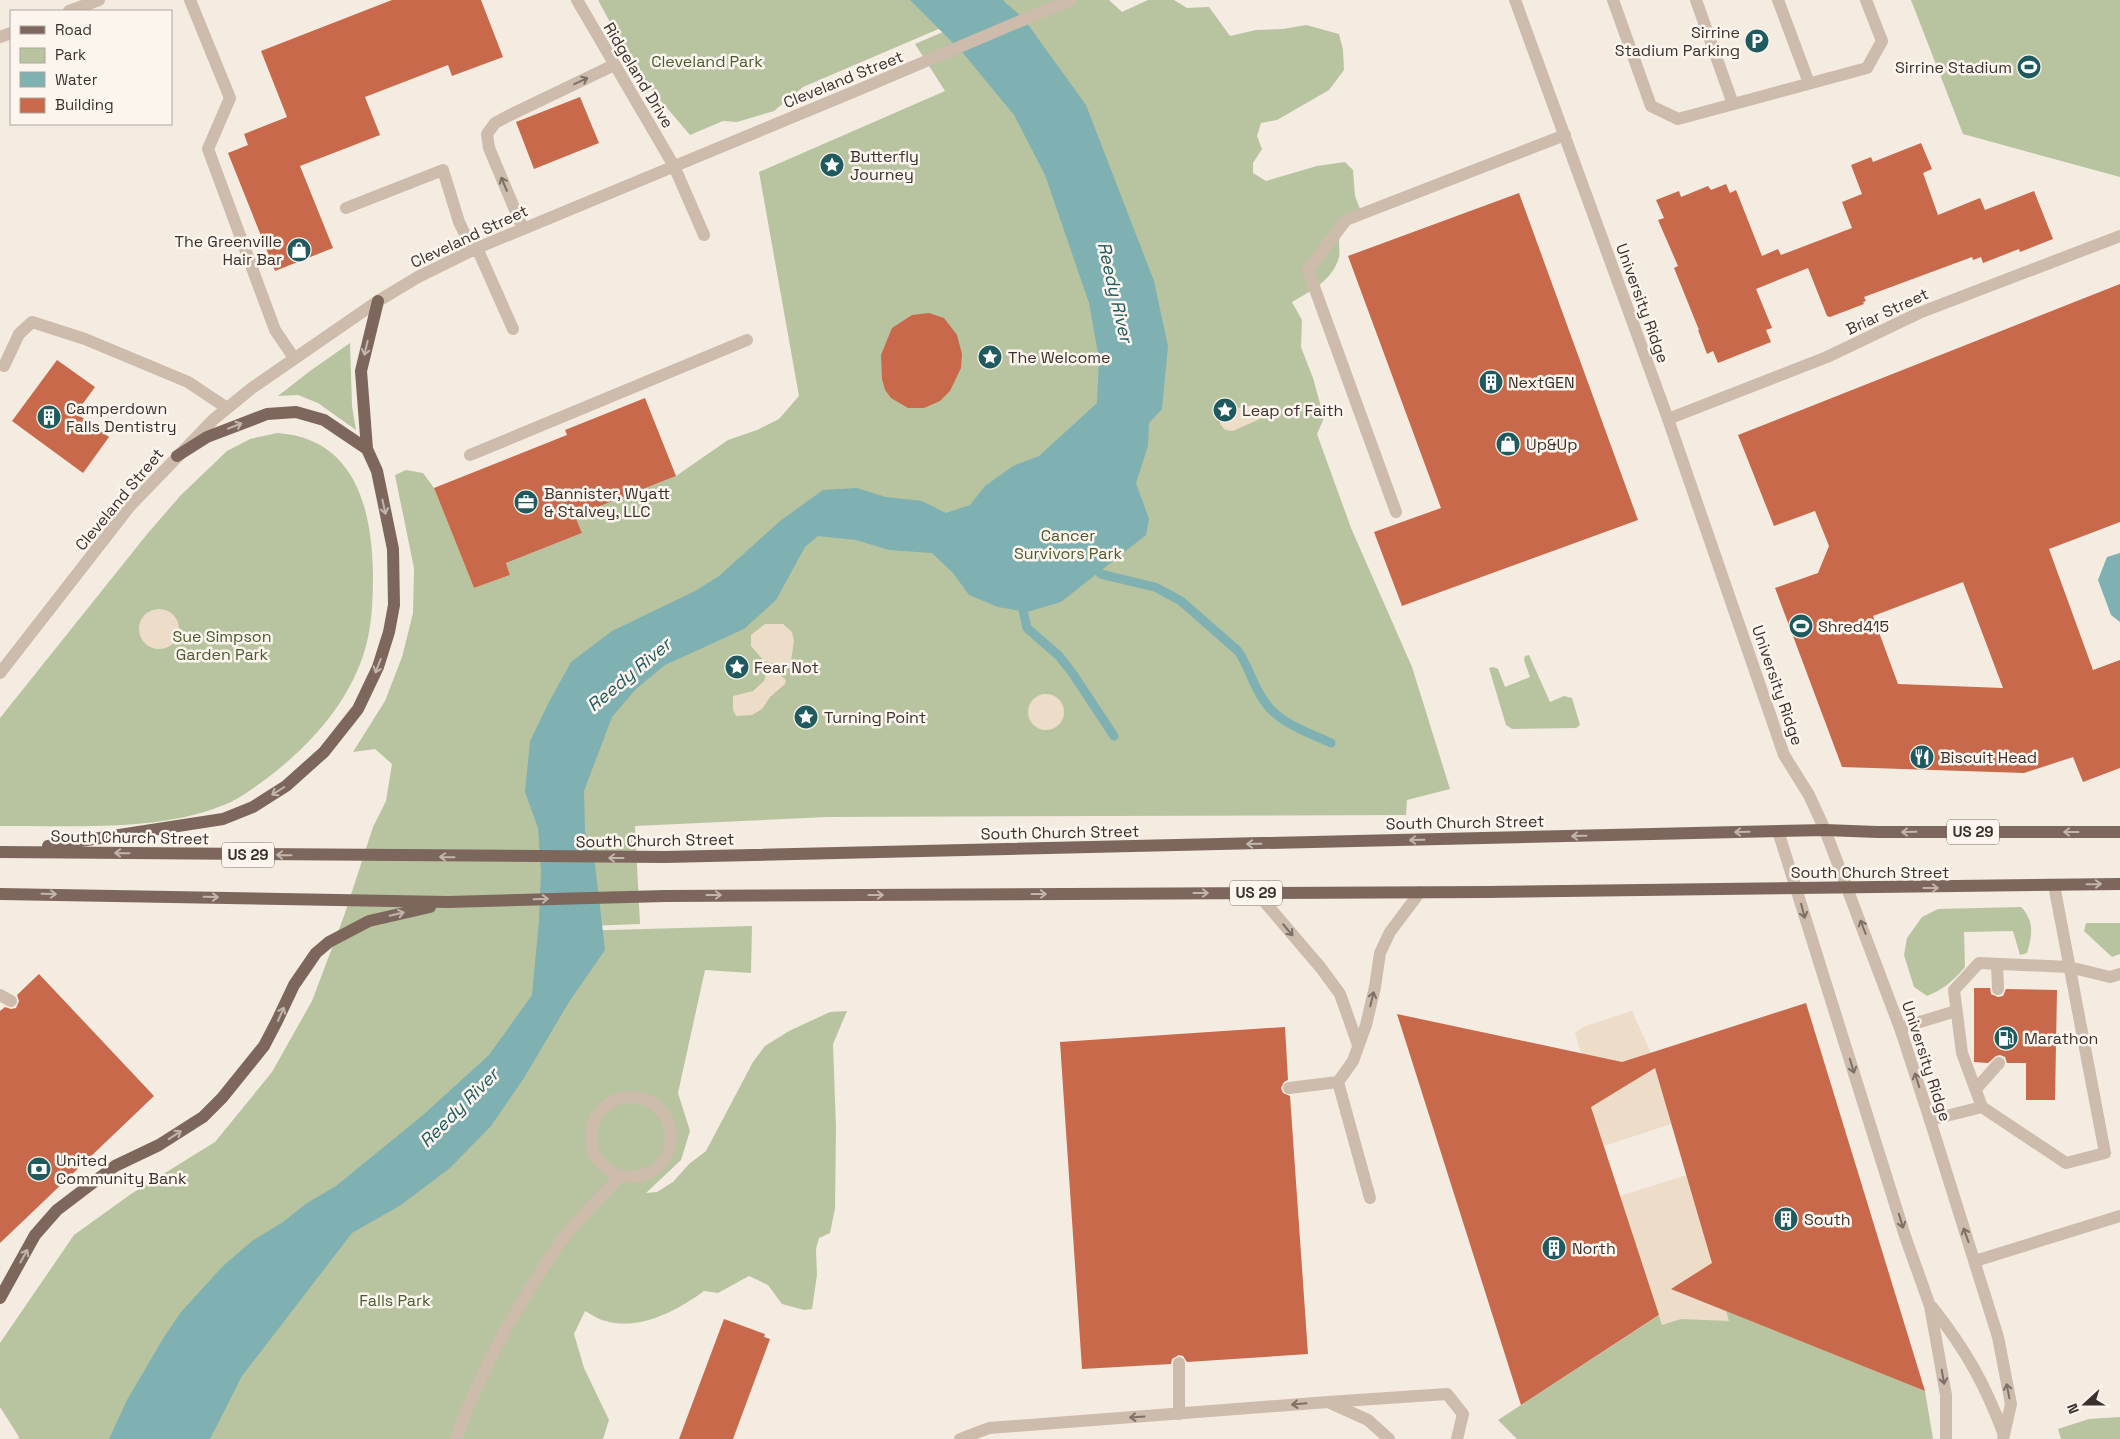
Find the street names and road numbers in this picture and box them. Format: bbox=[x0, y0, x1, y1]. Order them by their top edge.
street label: Ridgeland Drive bbox=[599, 19, 678, 132]
street label: Cleveland Street bbox=[780, 46, 906, 113]
street label: Cleveland Street bbox=[407, 200, 531, 273]
street label: University Ridge bbox=[1611, 241, 1674, 366]
street label: Briar Street bbox=[1843, 283, 1932, 340]
street label: Cleveland Street bbox=[70, 444, 168, 555]
street label: University Ridge bbox=[1747, 622, 1808, 748]
street label: South Church Street bbox=[1386, 811, 1545, 834]
road number: US 29 bbox=[1947, 820, 1999, 844]
street label: South Church Street bbox=[981, 821, 1140, 844]
street label: South Church Street bbox=[50, 826, 209, 849]
street label: South Church Street bbox=[576, 829, 735, 852]
road number: US 29 bbox=[222, 842, 274, 868]
street label: South Church Street bbox=[1791, 862, 1949, 883]
road number: US 29 bbox=[1230, 880, 1282, 906]
street label: University Ridge bbox=[1897, 998, 1956, 1124]

